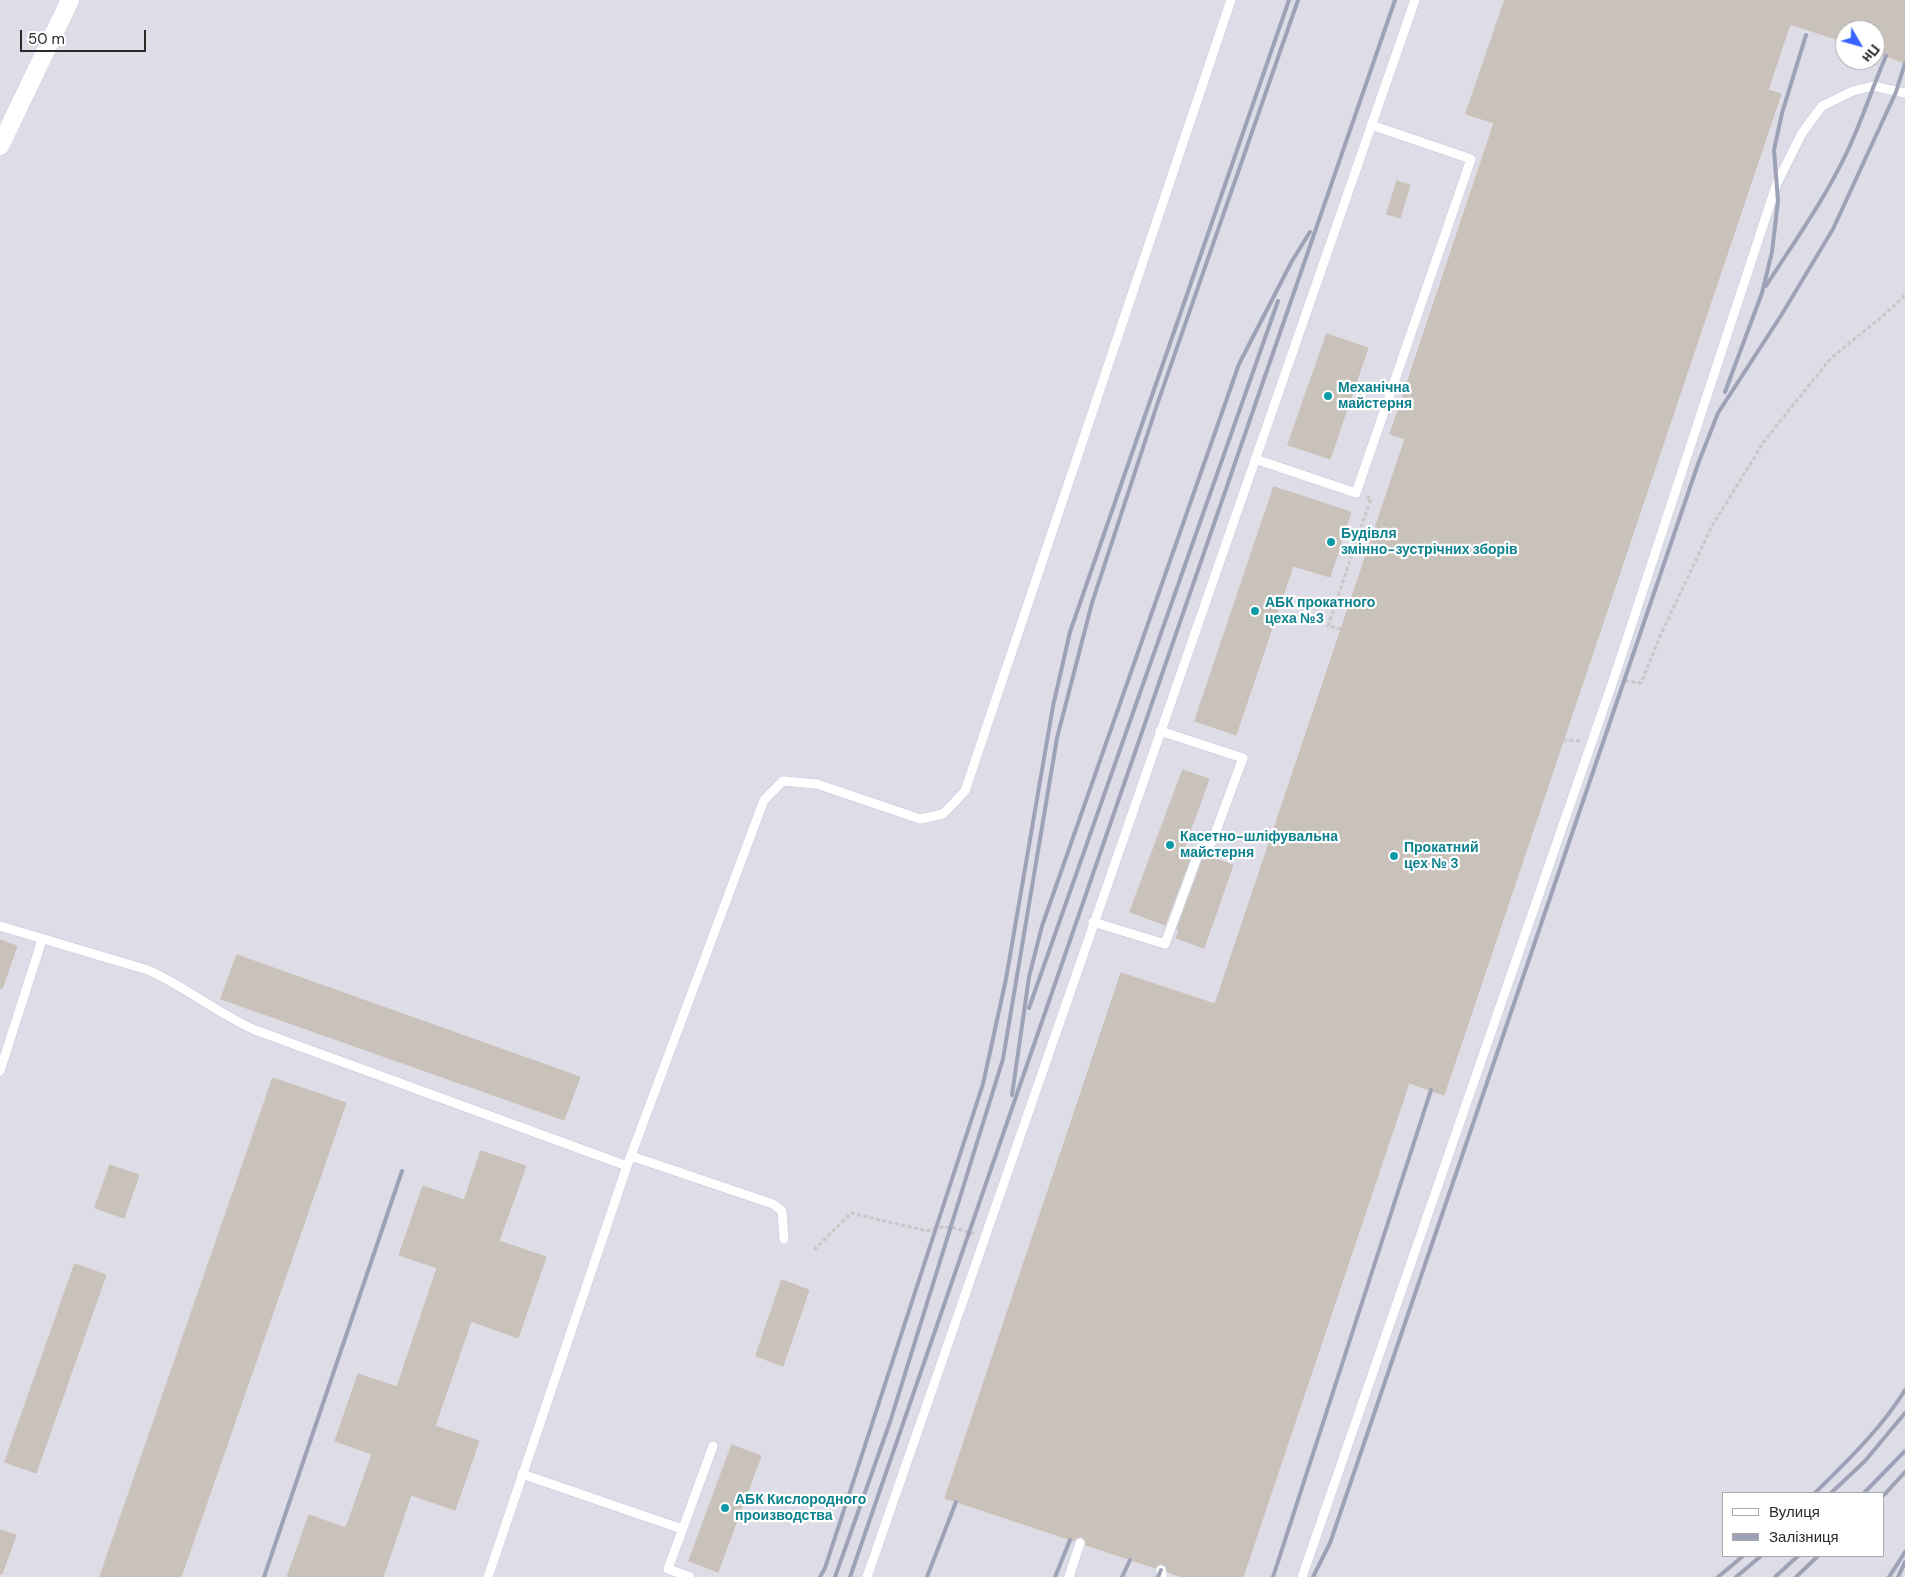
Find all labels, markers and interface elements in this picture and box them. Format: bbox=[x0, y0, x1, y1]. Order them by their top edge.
scale bar bbox=[22, 20, 149, 52]
north arrow bbox=[1835, 20, 1885, 70]
text: 50 m bbox=[28, 29, 65, 49]
text: Пн bbox=[1858, 41, 1884, 66]
place label: Механічна майстерня bbox=[1338, 380, 1412, 412]
marker: Механічна майстерня bbox=[1322, 390, 1334, 402]
place label: Будівля змінно-зустрічних зборів bbox=[1341, 526, 1518, 558]
marker: Будівля змінно-зустрічних зборів bbox=[1325, 536, 1337, 548]
place label: АБК прокатного цеха №3 bbox=[1265, 595, 1375, 628]
marker: АБК прокатного цеха №3 bbox=[1249, 605, 1261, 617]
place label: Касетно-шліфувальна майстерня bbox=[1180, 829, 1338, 862]
marker: Касетно-шліфувальна майстерня bbox=[1164, 839, 1176, 851]
place label: Прокатний цех № 3 bbox=[1404, 840, 1478, 872]
marker: Прокатний цех № 3 bbox=[1388, 850, 1400, 862]
place label: АБК Кислородного производства bbox=[735, 1492, 866, 1524]
legend bbox=[1722, 1492, 1885, 1557]
marker: АБК Кислородного производства bbox=[719, 1502, 731, 1514]
text: Вулиця bbox=[1769, 1502, 1820, 1522]
text: Залізниця bbox=[1769, 1527, 1839, 1547]

